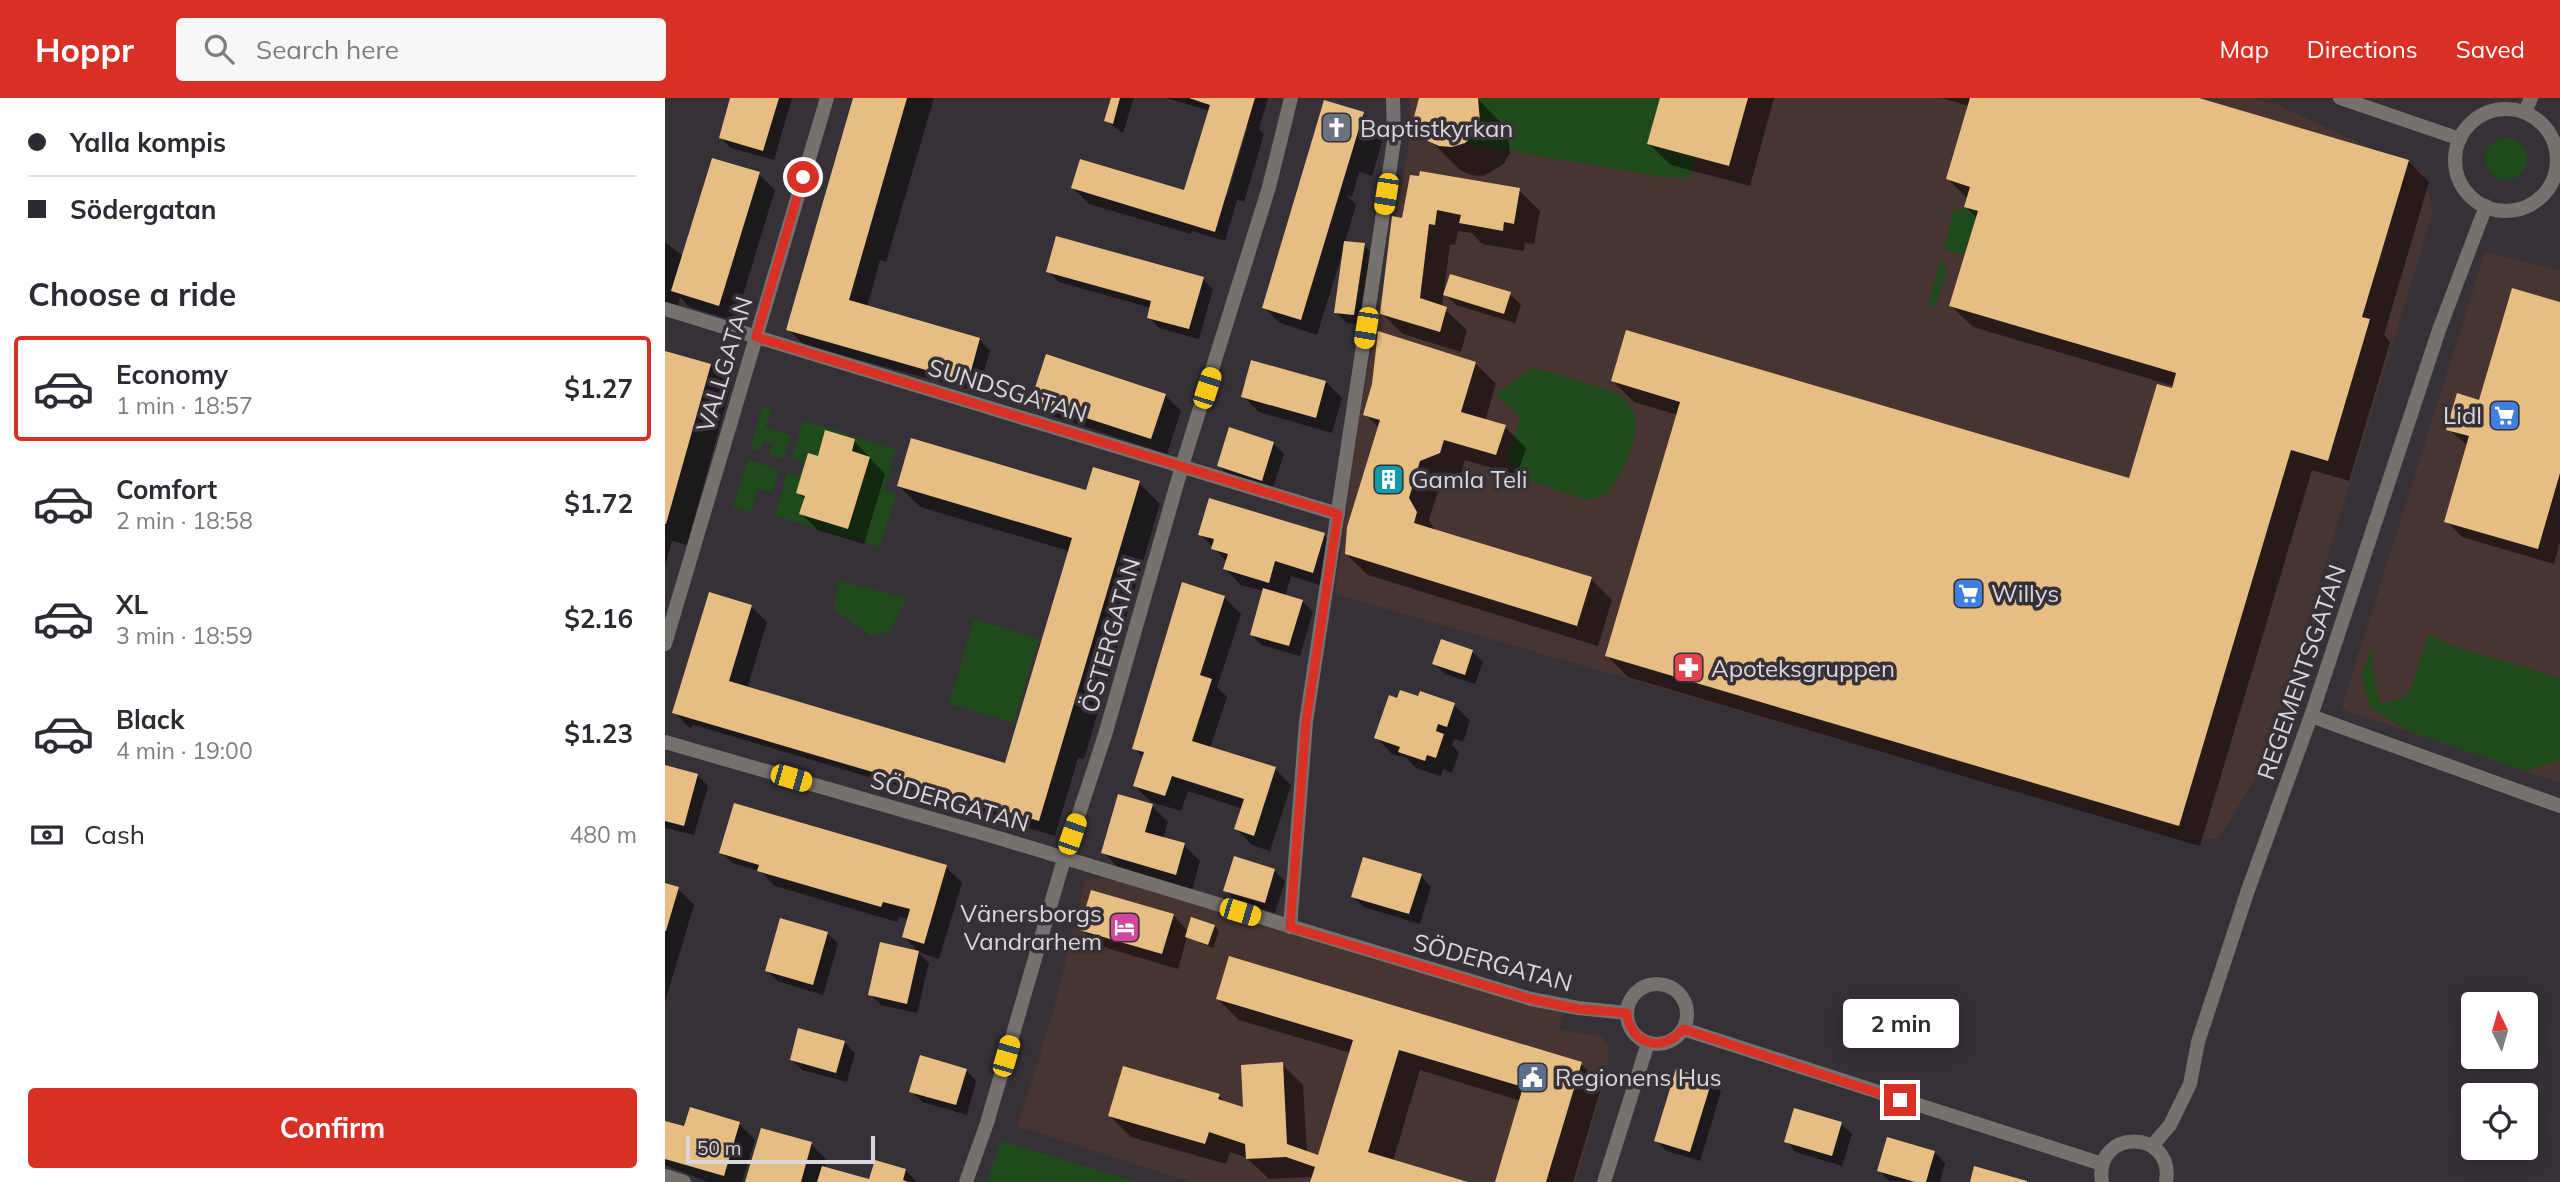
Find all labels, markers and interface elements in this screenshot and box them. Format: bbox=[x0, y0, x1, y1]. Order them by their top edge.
search box bbox=[176, 18, 666, 81]
text: Hoppr bbox=[35, 29, 134, 70]
icon: search bbox=[200, 30, 238, 68]
text: Search here bbox=[256, 33, 399, 66]
text: Map bbox=[2219, 34, 2269, 64]
text: Directions bbox=[2307, 34, 2418, 64]
text: Saved bbox=[2456, 34, 2525, 64]
church icon: Baptistkyrkan bbox=[1320, 111, 1354, 145]
place label: Baptistkyrkan bbox=[1360, 113, 1513, 143]
text: Yalla kompis bbox=[70, 126, 226, 159]
route start bbox=[787, 161, 819, 193]
car bbox=[1373, 172, 1400, 216]
text: Södergatan bbox=[70, 193, 216, 226]
text: Choose a ride bbox=[28, 274, 236, 314]
street label: VALLGATAN bbox=[689, 293, 759, 435]
car bbox=[1353, 306, 1380, 350]
street label: SUNDSGATAN bbox=[925, 352, 1091, 428]
icon: car bbox=[32, 357, 95, 420]
text: Economy bbox=[116, 358, 228, 391]
car bbox=[1191, 365, 1224, 411]
text: $1.27 bbox=[564, 372, 633, 405]
text: 1 min · 18:57 bbox=[116, 391, 253, 420]
supermarket icon: Lidl bbox=[2488, 398, 2522, 432]
place label: Lidl bbox=[2443, 400, 2482, 430]
building icon: Gamla Teli bbox=[1371, 462, 1405, 496]
place label: Gamla Teli bbox=[1411, 464, 1528, 494]
icon: car bbox=[32, 472, 95, 535]
text: Comfort bbox=[116, 473, 217, 506]
text: $1.72 bbox=[564, 487, 633, 520]
text: 2 min · 18:58 bbox=[116, 506, 253, 535]
street label: ÖSTERGATAN bbox=[1074, 554, 1146, 716]
street label: REGEMENTSGATAN bbox=[2250, 561, 2352, 783]
supermarket icon: Willys bbox=[1951, 576, 1985, 610]
place label: Willys bbox=[1991, 578, 2059, 608]
icon: car bbox=[32, 587, 95, 650]
text: XL bbox=[116, 588, 148, 621]
text: $2.16 bbox=[564, 602, 633, 635]
text: 3 min · 18:59 bbox=[116, 621, 253, 650]
pharmacy icon: Apoteksgruppen bbox=[1671, 651, 1705, 685]
place label: Apoteksgruppen bbox=[1711, 653, 1895, 683]
icon: car bbox=[32, 702, 95, 765]
text: Black bbox=[116, 703, 184, 736]
text: $1.23 bbox=[564, 717, 633, 750]
text: 4 min · 19:00 bbox=[116, 736, 253, 765]
car bbox=[768, 762, 815, 794]
street label: SÖDERGATAN bbox=[867, 764, 1033, 838]
car bbox=[1056, 811, 1089, 857]
icon: cash bbox=[28, 816, 66, 854]
text: Cash bbox=[84, 818, 145, 851]
text: 480 m bbox=[569, 820, 637, 849]
car bbox=[1217, 896, 1264, 928]
place label: Vänersborgs Vandrarhem bbox=[960, 898, 1102, 956]
hotel icon: Vänersborgs Vandrarhem bbox=[1108, 910, 1142, 944]
street label: SÖDERGATAN bbox=[1410, 926, 1576, 998]
north arrow bbox=[2461, 992, 2537, 1069]
map controls bbox=[2461, 992, 2538, 1160]
callout: 2 min bbox=[1842, 998, 1958, 1048]
text: 2 min bbox=[1871, 1009, 1931, 1038]
car bbox=[991, 1033, 1022, 1079]
public building icon: Regionens Hus bbox=[1515, 1060, 1549, 1094]
place label: Regionens Hus bbox=[1555, 1062, 1722, 1092]
button: locate bbox=[2461, 1083, 2538, 1160]
route end bbox=[1884, 1084, 1916, 1116]
button: Confirm bbox=[28, 1088, 637, 1168]
scale bar bbox=[686, 1133, 875, 1165]
text: 50 m bbox=[697, 1136, 741, 1160]

